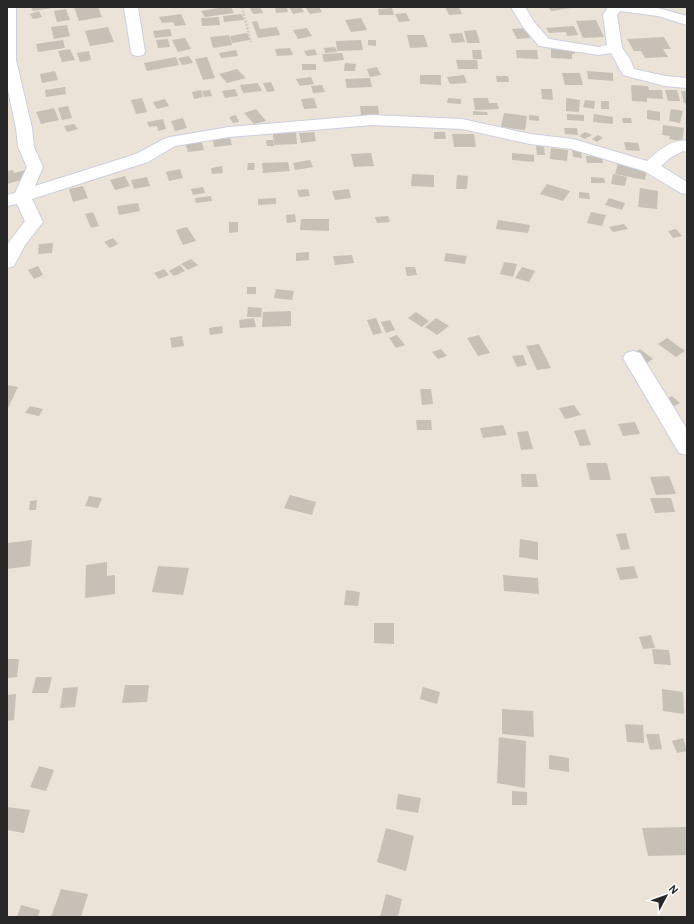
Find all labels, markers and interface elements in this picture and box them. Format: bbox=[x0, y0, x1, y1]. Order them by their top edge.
north arrow bbox=[646, 876, 686, 916]
text: N bbox=[665, 883, 681, 898]

